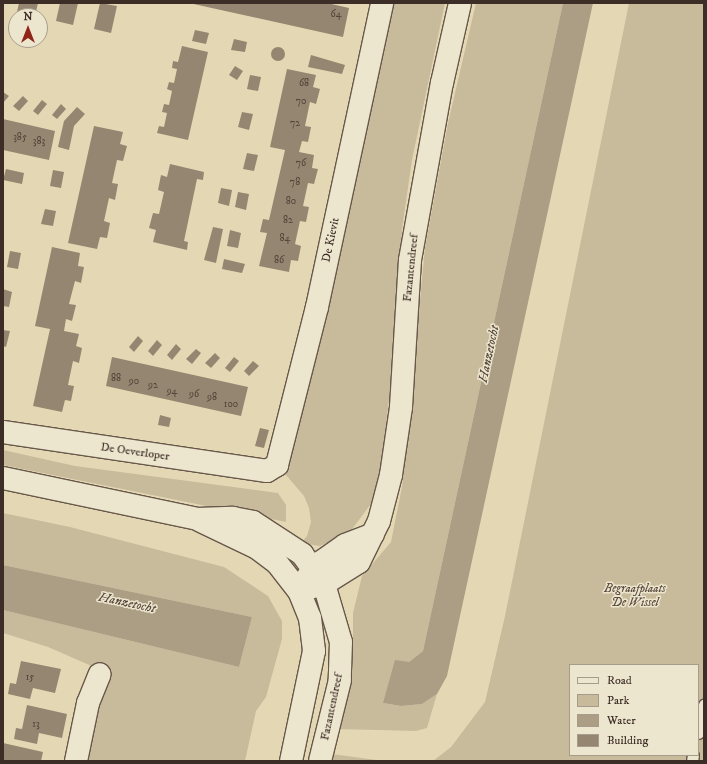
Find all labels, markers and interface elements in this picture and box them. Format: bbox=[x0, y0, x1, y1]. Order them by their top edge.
north arrow bbox=[8, 8, 48, 48]
house number: 64 bbox=[331, 9, 341, 21]
text: N bbox=[23, 10, 33, 24]
house number: 68 bbox=[299, 78, 309, 90]
house number: 70 bbox=[296, 96, 306, 108]
house number: 72 bbox=[290, 118, 300, 130]
house number: 385 bbox=[13, 132, 27, 144]
house number: 383 bbox=[33, 136, 45, 148]
house number: 76 bbox=[296, 158, 306, 170]
house number: 78 bbox=[290, 177, 300, 189]
house number: 80 bbox=[286, 196, 296, 208]
house number: 82 bbox=[283, 215, 293, 227]
street label: De Kievit bbox=[319, 216, 343, 264]
house number: 84 bbox=[280, 233, 290, 245]
street label: Fazantendreef bbox=[400, 234, 422, 302]
house number: 86 bbox=[274, 255, 284, 267]
water label: Hanzetocht bbox=[475, 324, 503, 384]
house number: 88 bbox=[111, 373, 121, 385]
house number: 90 bbox=[129, 376, 139, 388]
house number: 92 bbox=[148, 380, 158, 392]
house number: 94 bbox=[167, 386, 177, 398]
house number: 96 bbox=[189, 389, 199, 401]
house number: 98 bbox=[207, 392, 217, 404]
house number: 100 bbox=[224, 399, 238, 411]
street label: De Oeverloper bbox=[100, 440, 170, 464]
park label: Begraafplaats De Wissel bbox=[604, 582, 666, 610]
water label: Hanzetocht bbox=[97, 589, 157, 617]
legend bbox=[569, 664, 699, 756]
house number: 15 bbox=[26, 672, 34, 684]
street label: Fazantendreef bbox=[318, 672, 346, 742]
text: Road bbox=[607, 673, 632, 688]
text: Park bbox=[607, 693, 629, 708]
text: Water bbox=[607, 713, 636, 728]
house number: 13 bbox=[32, 719, 40, 731]
text: Building bbox=[607, 733, 648, 748]

